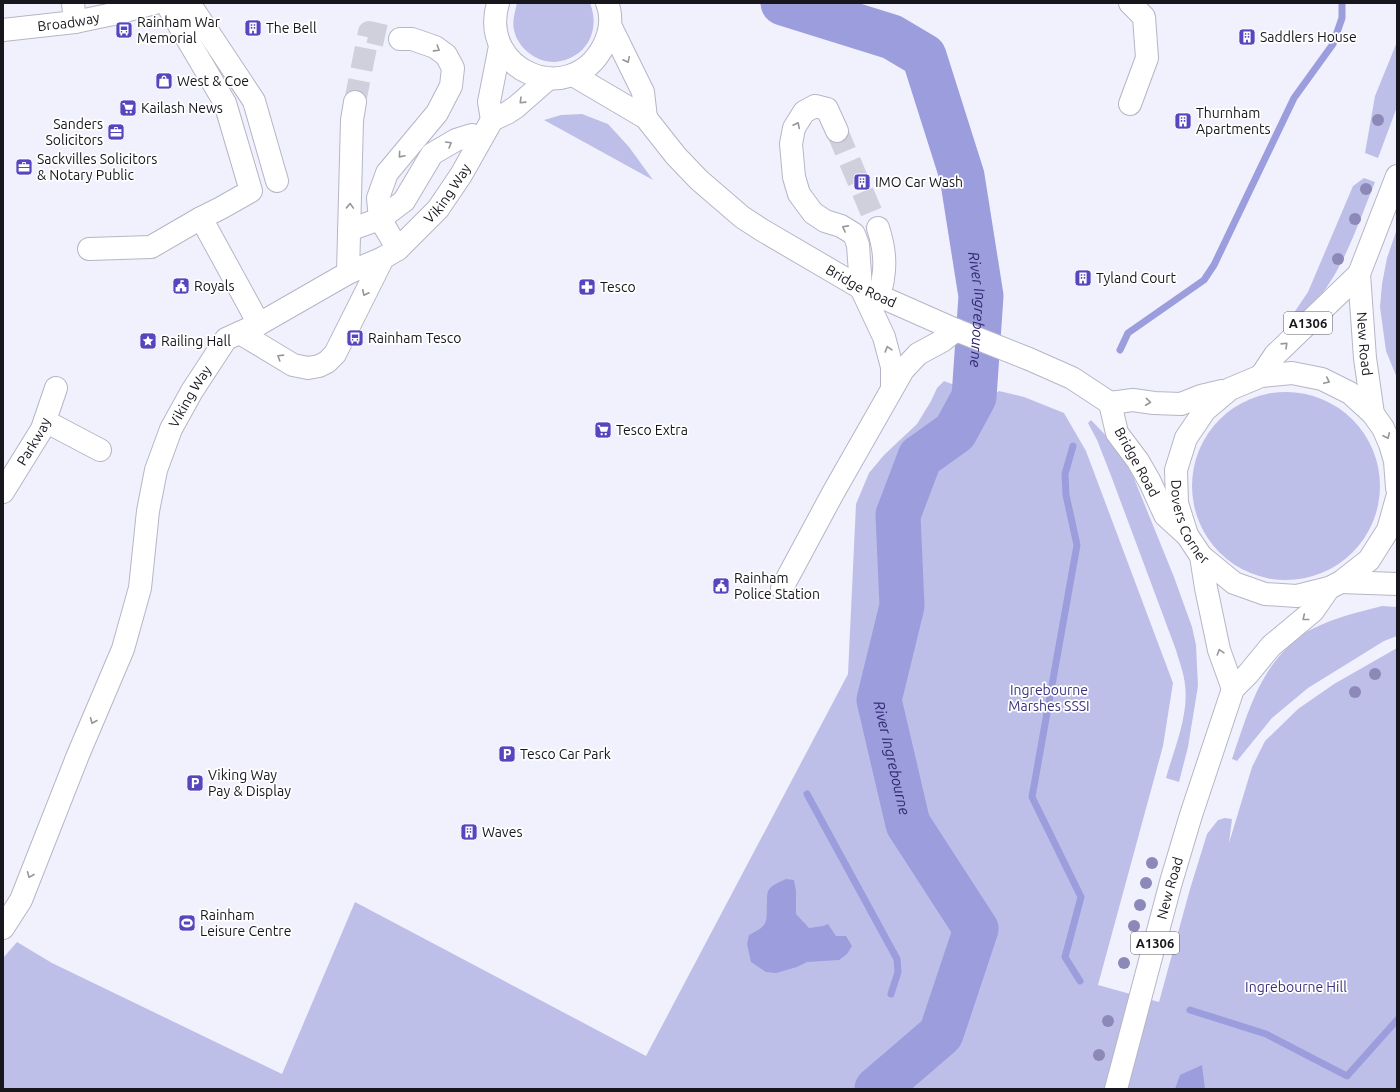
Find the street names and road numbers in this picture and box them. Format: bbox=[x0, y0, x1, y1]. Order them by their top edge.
street label: Broadway bbox=[37, 9, 101, 34]
street label: Viking Way bbox=[421, 161, 474, 226]
street label: Bridge Road bbox=[823, 261, 899, 311]
street label: New Road bbox=[1354, 311, 1375, 377]
road number: A1306 bbox=[1284, 312, 1332, 334]
street label: Viking Way bbox=[165, 362, 215, 430]
street label: Parkway bbox=[13, 416, 53, 468]
street label: Bridge Road bbox=[1111, 424, 1163, 500]
street label: Dovers Corner bbox=[1168, 479, 1213, 568]
street label: New Road bbox=[1153, 855, 1186, 921]
road number: A1306 bbox=[1131, 932, 1179, 954]

